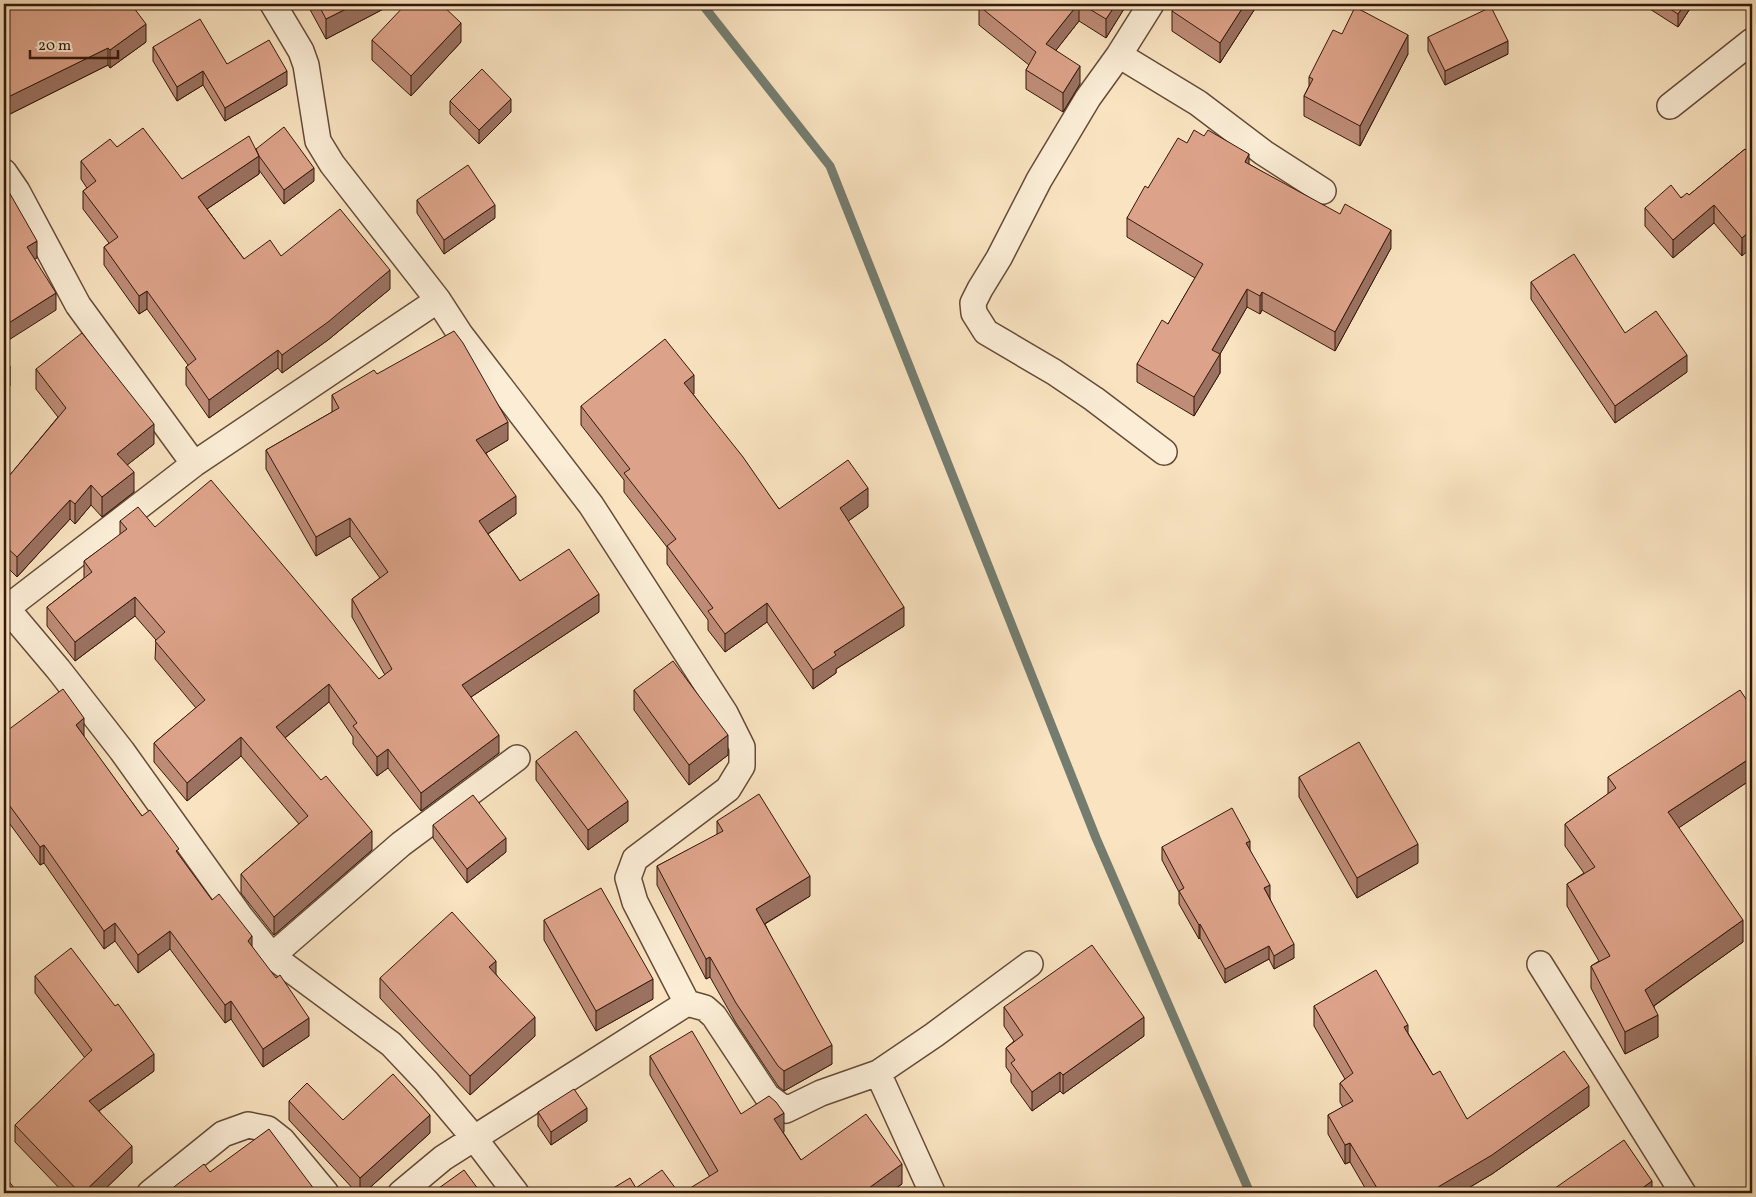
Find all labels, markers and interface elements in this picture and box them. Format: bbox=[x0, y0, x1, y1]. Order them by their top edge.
scale bar bbox=[30, 28, 118, 60]
text: 20 m bbox=[38, 36, 71, 57]

